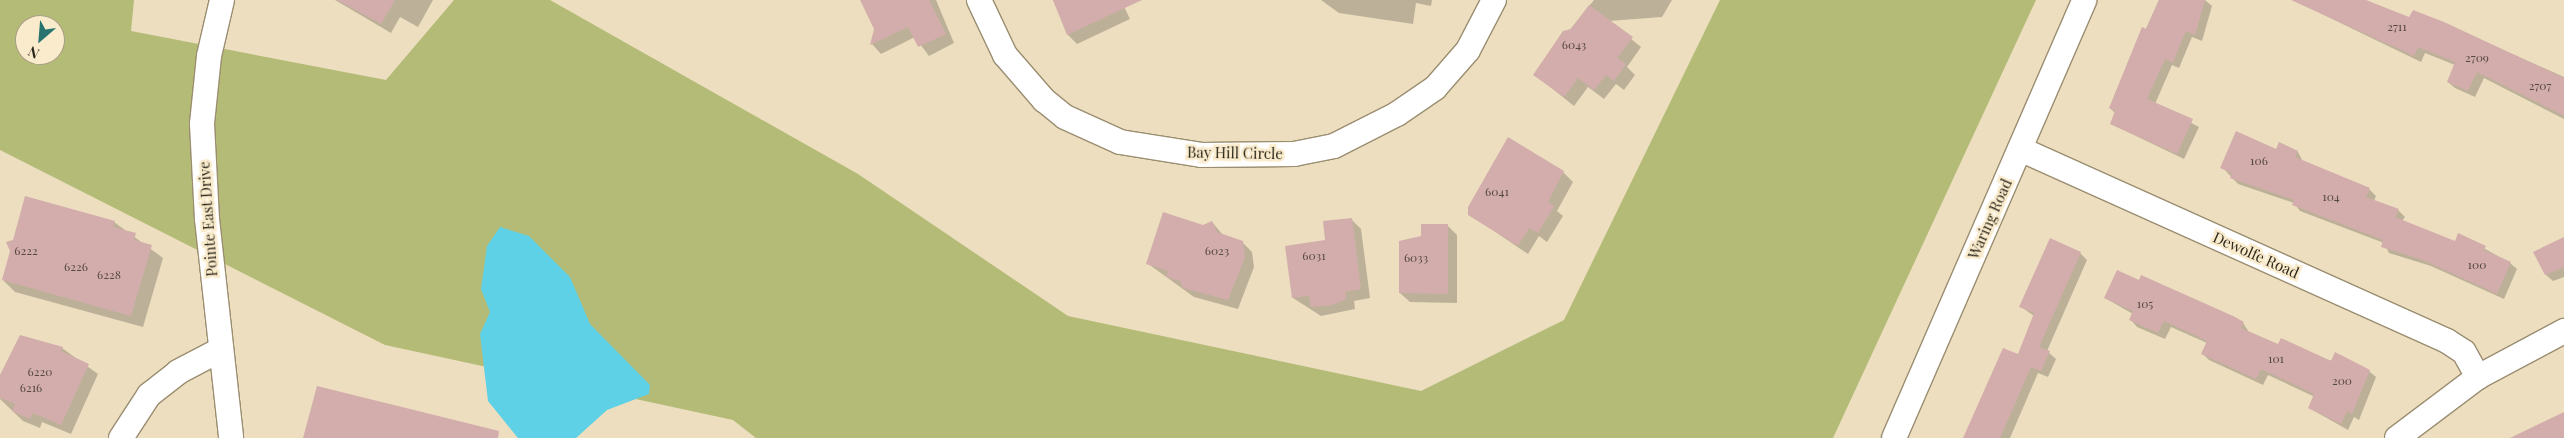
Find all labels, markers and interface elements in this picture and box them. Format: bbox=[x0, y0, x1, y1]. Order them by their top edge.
north arrow bbox=[15, 15, 65, 65]
house number: 2711 bbox=[2387, 20, 2407, 34]
house number: 6043 bbox=[1562, 38, 1586, 52]
text: N bbox=[25, 42, 42, 64]
house number: 2709 bbox=[2465, 51, 2489, 65]
house number: 2707 bbox=[2529, 79, 2551, 93]
street label: Bay Hill Circle bbox=[1187, 143, 1283, 163]
house number: 106 bbox=[2250, 154, 2268, 168]
street label: Pointe East Drive bbox=[195, 161, 221, 277]
street label: Waring Road bbox=[1964, 176, 2016, 262]
house number: 6041 bbox=[1485, 185, 1509, 199]
house number: 104 bbox=[2322, 190, 2340, 204]
street label: Dewolfe Road bbox=[2210, 228, 2302, 282]
house number: 6222 bbox=[14, 244, 38, 258]
house number: 6023 bbox=[1205, 244, 1229, 258]
house number: 6031 bbox=[1302, 249, 1326, 263]
house number: 6033 bbox=[1404, 251, 1428, 265]
house number: 100 bbox=[2468, 258, 2486, 272]
house number: 6226 bbox=[64, 260, 88, 274]
house number: 6228 bbox=[97, 268, 121, 282]
house number: 105 bbox=[2137, 297, 2153, 311]
house number: 101 bbox=[2268, 352, 2284, 366]
house number: 6220 bbox=[28, 365, 52, 379]
house number: 200 bbox=[2332, 374, 2352, 388]
house number: 6216 bbox=[20, 381, 42, 395]

